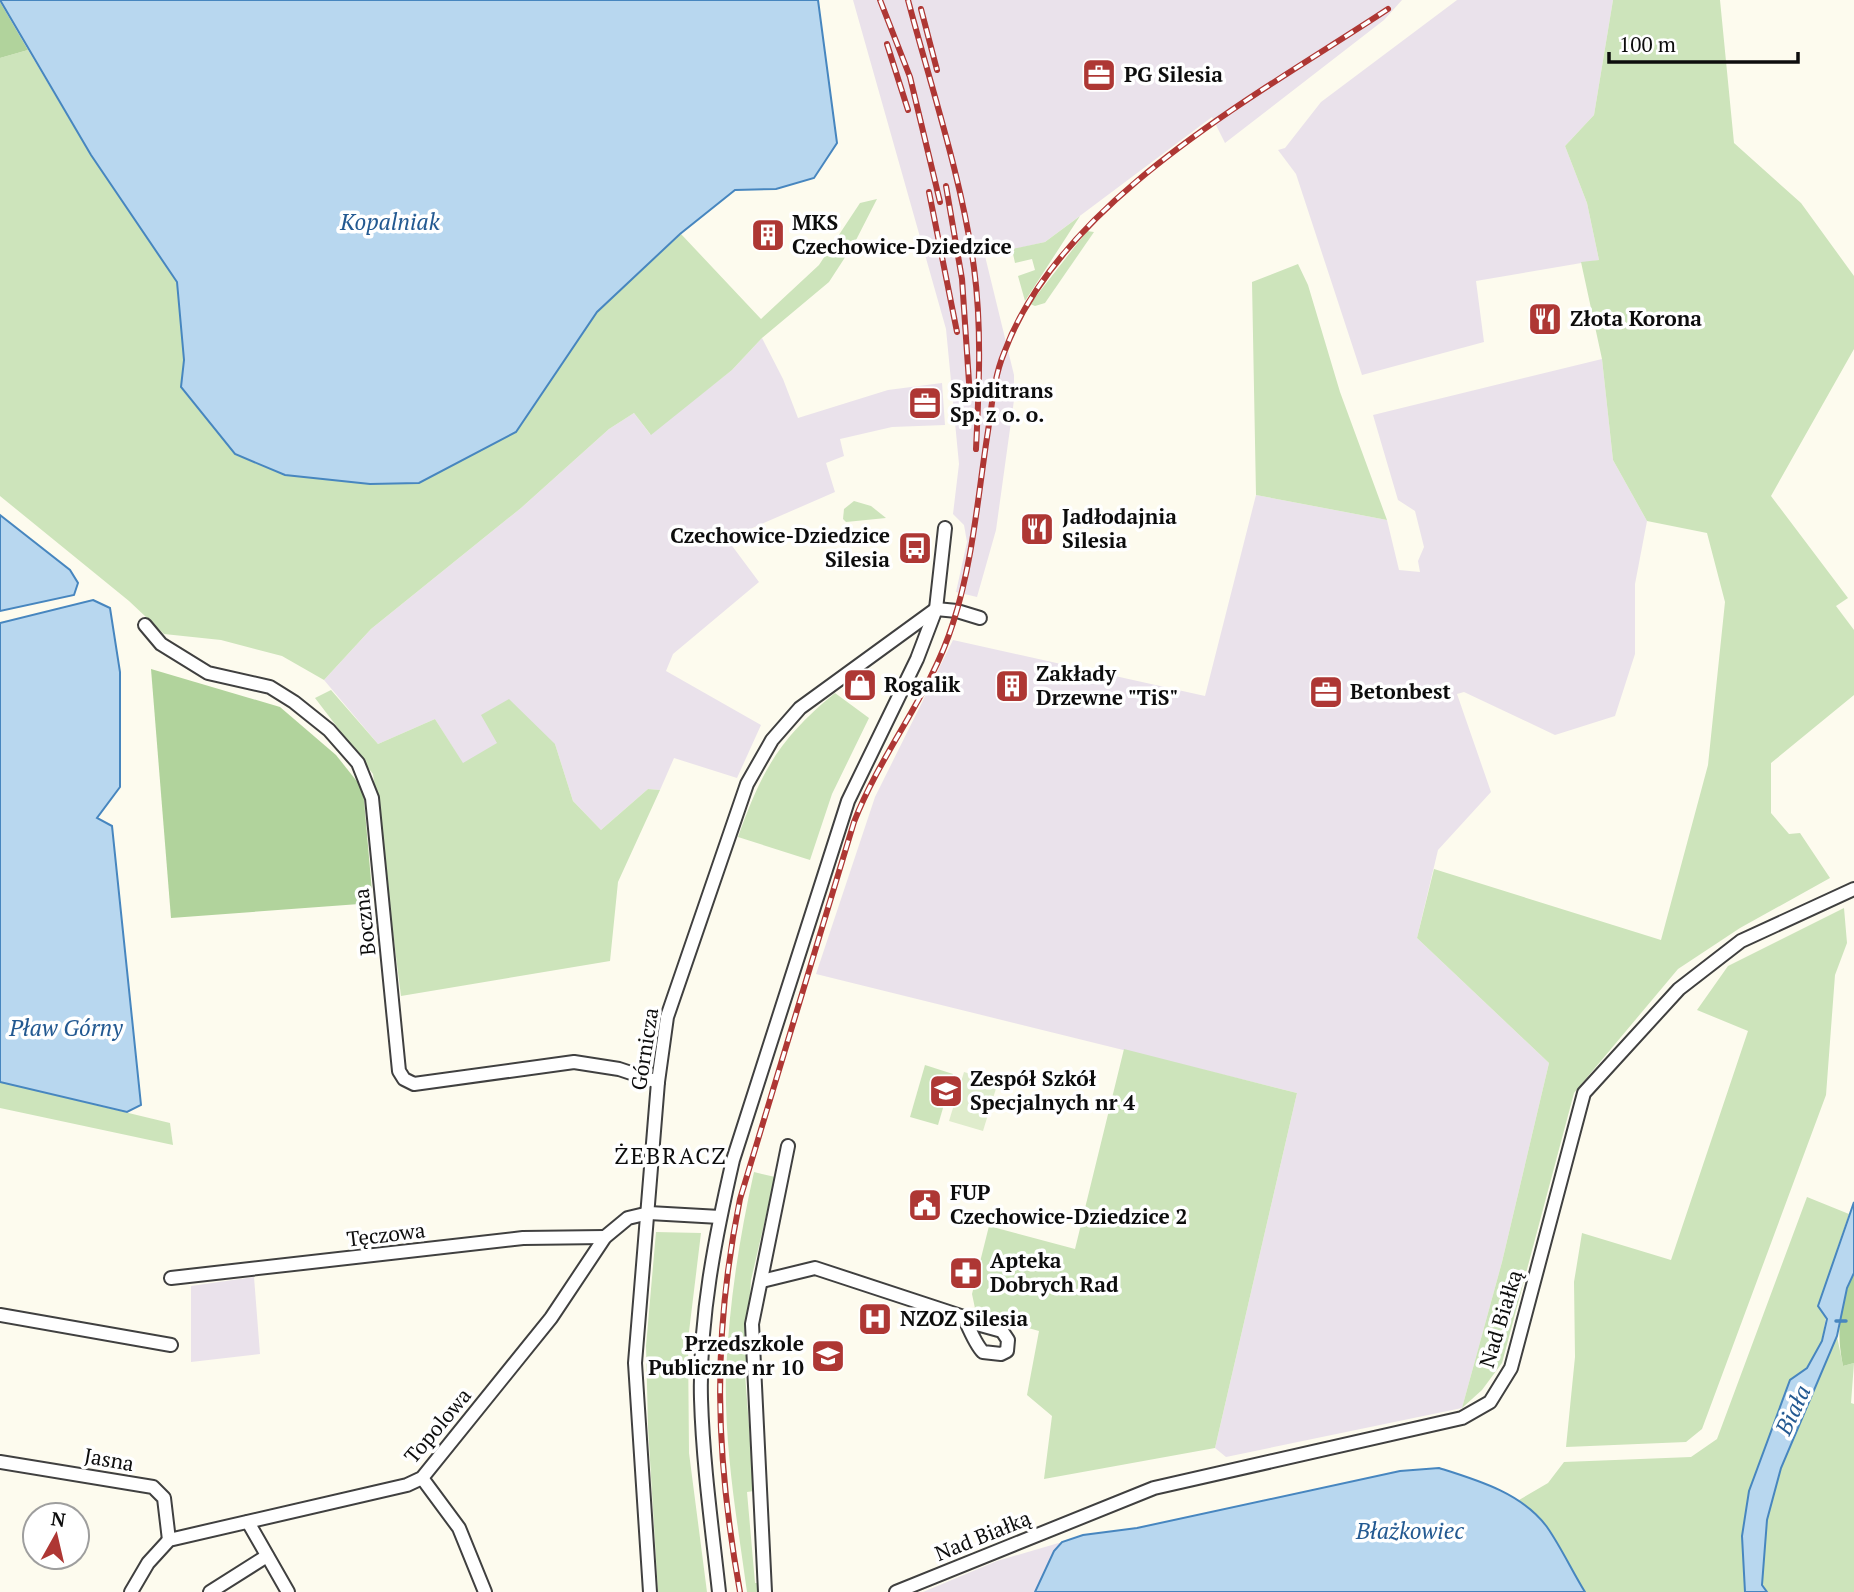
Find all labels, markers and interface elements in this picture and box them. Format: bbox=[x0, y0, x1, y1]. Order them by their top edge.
scale bar bbox=[1609, 21, 1798, 65]
text: 100 m bbox=[1619, 30, 1676, 58]
office icon: PG Silesia bbox=[1080, 56, 1118, 94]
place label: PG Silesia bbox=[1124, 60, 1223, 88]
water label: Kopalniak bbox=[339, 206, 441, 237]
place label: MKS Czechowice-Dziedzice bbox=[792, 208, 1012, 260]
building icon: MKS Czechowice-Dziedzice bbox=[749, 216, 787, 254]
restaurant icon: Złota Korona bbox=[1526, 300, 1564, 338]
place label: Złota Korona bbox=[1570, 304, 1702, 332]
place label: Spiditrans Sp. z o. o. bbox=[950, 376, 1053, 428]
office icon: Spiditrans Sp. z o. o. bbox=[906, 384, 944, 422]
place label: Jadłodajnia Silesia bbox=[1062, 502, 1177, 554]
restaurant icon: Jadłodajnia Silesia bbox=[1018, 510, 1056, 548]
place label: Czechowice-Dziedzice Silesia bbox=[670, 521, 890, 573]
bus stop icon: Czechowice-Dziedzice Silesia bbox=[896, 529, 934, 567]
place label: Zakłady Drzewne "TiS" bbox=[1036, 659, 1178, 711]
shop icon: Rogalik bbox=[841, 666, 879, 704]
building icon: Zakłady Drzewne "TiS" bbox=[993, 667, 1031, 705]
place label: Rogalik bbox=[884, 670, 961, 698]
office icon: Betonbest bbox=[1307, 673, 1345, 711]
place label: Betonbest bbox=[1350, 677, 1451, 705]
street label: Boczna bbox=[347, 887, 381, 957]
street label: Górnicza bbox=[624, 1005, 664, 1092]
water label: Pław Górny bbox=[8, 1012, 123, 1043]
place label: Zespół Szkół Specjalnych nr 4 bbox=[970, 1064, 1135, 1116]
school or university icon: Zespół Szkół Specjalnych nr 4 bbox=[927, 1072, 965, 1110]
district label: ŻEBRACZ bbox=[615, 1140, 727, 1171]
place label: FUP Czechowice-Dziedzice 2 bbox=[950, 1178, 1187, 1230]
public building icon: FUP Czechowice-Dziedzice 2 bbox=[906, 1186, 944, 1224]
street label: Tęczowa bbox=[345, 1215, 427, 1253]
place label: Apteka Dobrych Rad bbox=[990, 1246, 1119, 1298]
pharmacy icon: Apteka Dobrych Rad bbox=[947, 1254, 985, 1292]
street label: Nad Białką bbox=[1472, 1266, 1528, 1371]
hospital icon: NZOZ Silesia bbox=[856, 1300, 894, 1338]
place label: NZOZ Silesia bbox=[900, 1304, 1028, 1332]
place label: Przedszkole Publiczne nr 10 bbox=[648, 1329, 804, 1381]
school or university icon: Przedszkole Publiczne nr 10 bbox=[809, 1337, 847, 1375]
water label: Biała bbox=[1767, 1380, 1818, 1441]
street label: Topolowa bbox=[397, 1381, 477, 1469]
street label: Jasna bbox=[82, 1441, 137, 1477]
north arrow bbox=[21, 1501, 91, 1571]
street label: Nad Białką bbox=[931, 1503, 1035, 1567]
text: N bbox=[50, 1505, 68, 1532]
water label: Błażkowiec bbox=[1355, 1515, 1464, 1546]

